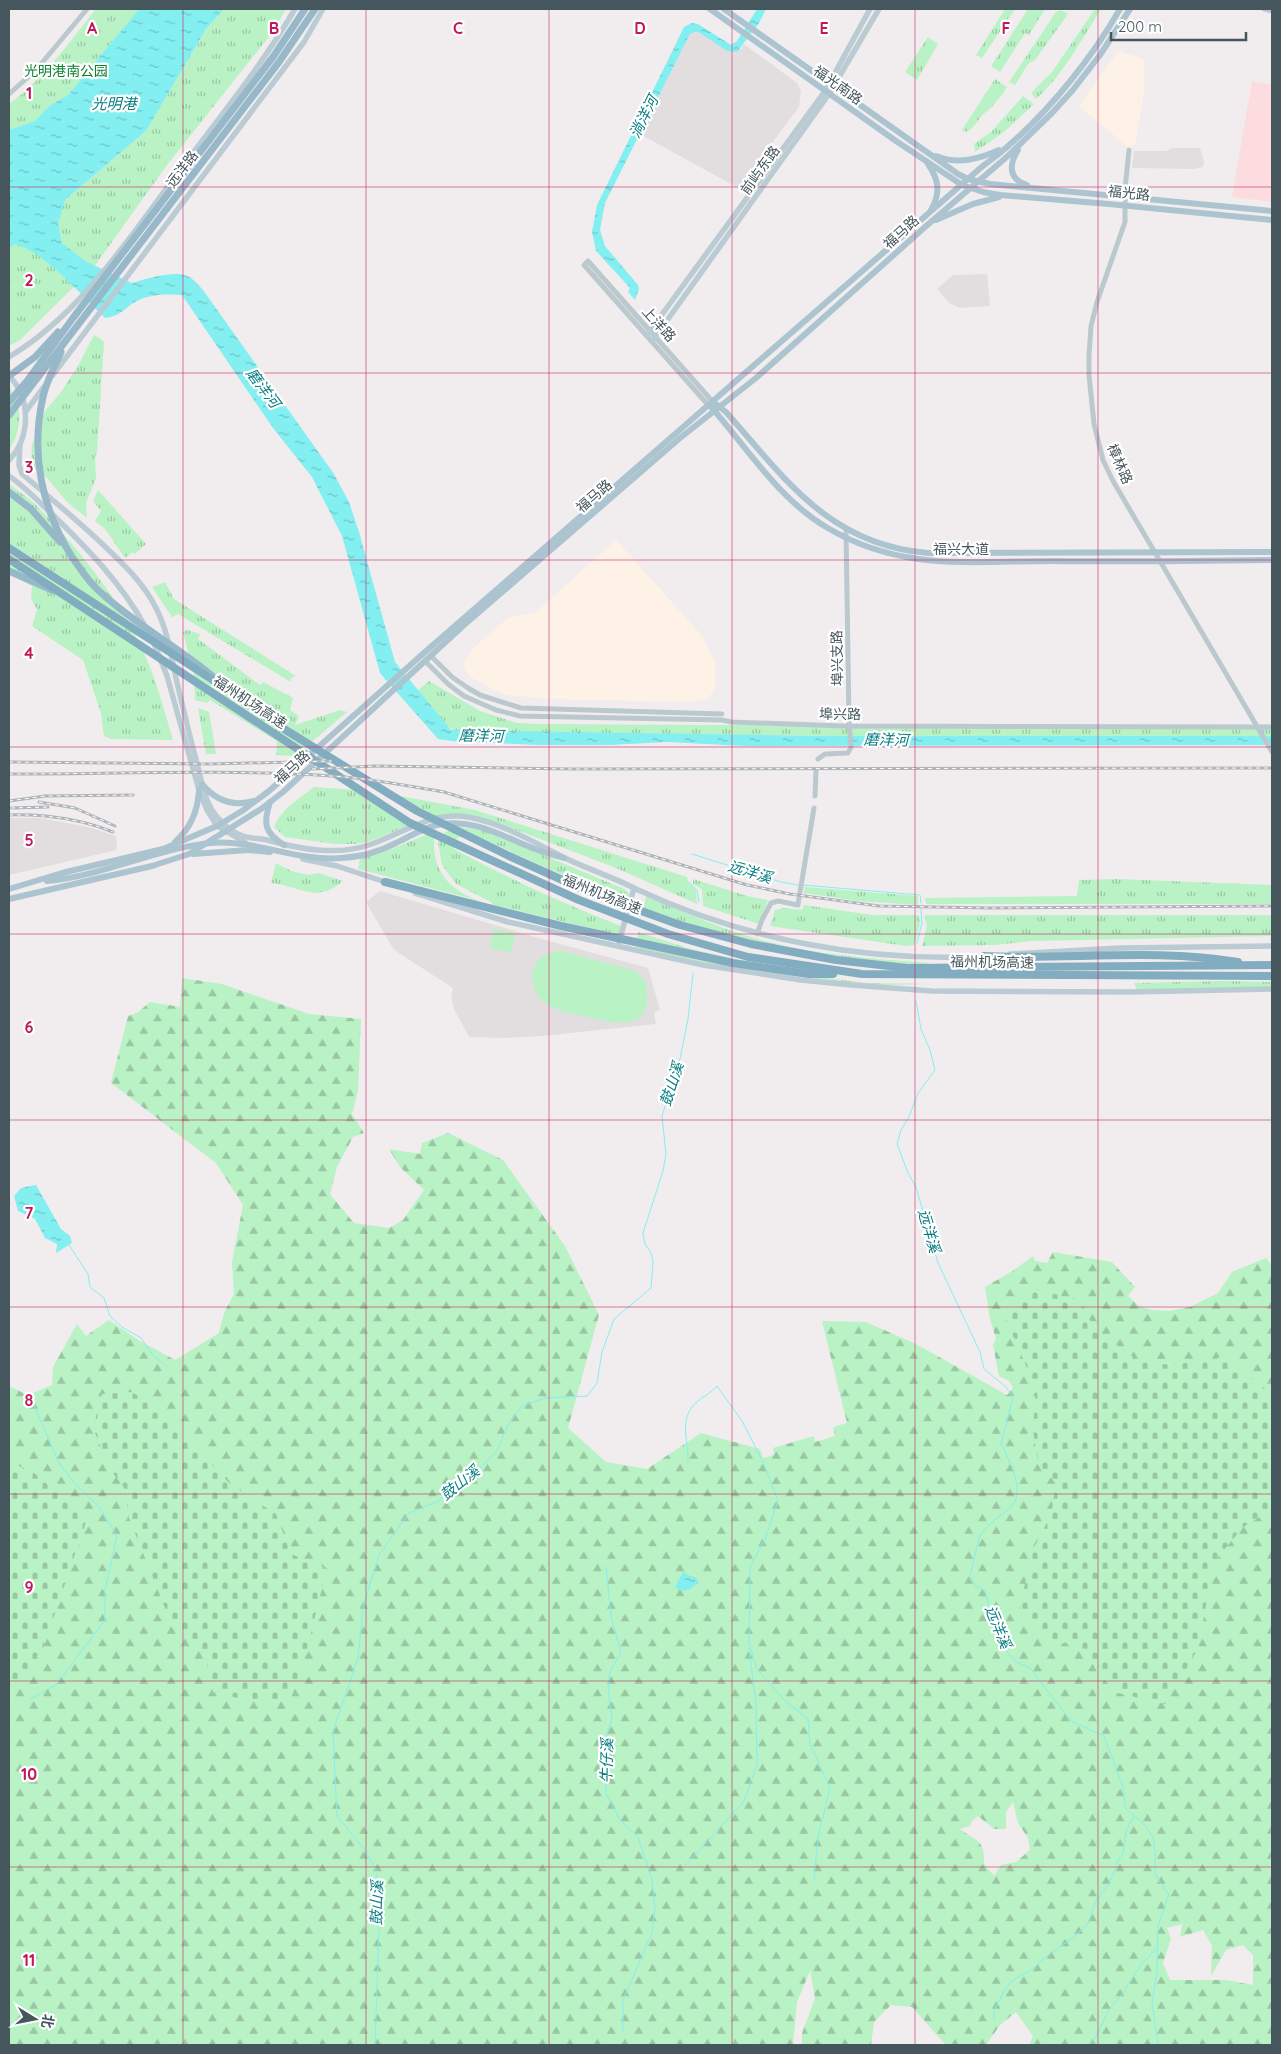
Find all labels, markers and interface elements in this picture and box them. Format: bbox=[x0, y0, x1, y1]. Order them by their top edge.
scale bar bbox=[1111, 10, 1246, 42]
text: 200 m bbox=[1118, 17, 1162, 36]
text: A bbox=[87, 18, 98, 38]
text: B bbox=[269, 18, 279, 38]
text: C bbox=[453, 18, 463, 38]
text: D bbox=[634, 18, 646, 38]
text: E bbox=[819, 18, 829, 38]
text: F bbox=[1002, 18, 1011, 38]
park label: 光明港南公园 bbox=[24, 62, 108, 80]
street label: 福光南路 bbox=[810, 62, 866, 108]
text: 1 bbox=[26, 83, 32, 103]
water label: 淌洋河 bbox=[625, 90, 664, 141]
water label: 光明港 bbox=[91, 94, 138, 113]
street label: 前屿东路 bbox=[737, 142, 783, 198]
street label: 远洋路 bbox=[162, 147, 202, 191]
street label: 福光路 bbox=[1107, 182, 1151, 204]
street label: 福马路 bbox=[879, 211, 923, 253]
text: 2 bbox=[24, 270, 34, 290]
street label: 上洋路 bbox=[638, 302, 680, 346]
water label: 磨洋河 bbox=[242, 364, 286, 414]
street label: 樟林路 bbox=[1103, 441, 1137, 487]
text: 3 bbox=[25, 457, 33, 477]
street label: 福马路 bbox=[572, 475, 616, 517]
street label: 福兴大道 bbox=[933, 540, 989, 558]
street label: 埠兴支路 bbox=[828, 630, 846, 686]
text: 4 bbox=[24, 643, 34, 663]
street label: 福州机场高速 bbox=[210, 672, 290, 732]
street label: 埠兴路 bbox=[819, 705, 861, 723]
water label: 磨洋河 bbox=[458, 726, 507, 745]
water label: 磨洋河 bbox=[863, 730, 912, 749]
street label: 福马路 bbox=[270, 746, 314, 788]
text: 5 bbox=[24, 830, 34, 850]
water label: 远洋溪 bbox=[726, 856, 776, 888]
street label: 福州机场高速 bbox=[560, 870, 644, 918]
street label: 福州机场高速 bbox=[950, 952, 1034, 972]
text: 6 bbox=[25, 1017, 34, 1037]
water label: 鼓山溪 bbox=[656, 1058, 688, 1108]
text: 7 bbox=[25, 1203, 34, 1223]
water label: 远洋溪 bbox=[914, 1207, 945, 1257]
text: 8 bbox=[25, 1390, 34, 1410]
water label: 鼓山溪 bbox=[436, 1460, 485, 1504]
text: 9 bbox=[24, 1577, 34, 1597]
water label: 远洋溪 bbox=[981, 1602, 1016, 1653]
water label: 牛仔溪 bbox=[597, 1736, 616, 1784]
text: 10 bbox=[21, 1764, 37, 1784]
water label: 鼓山溪 bbox=[367, 1878, 386, 1926]
text: 11 bbox=[23, 1950, 35, 1970]
north arrow bbox=[10, 1994, 60, 2044]
text: 北 bbox=[38, 2013, 58, 2030]

